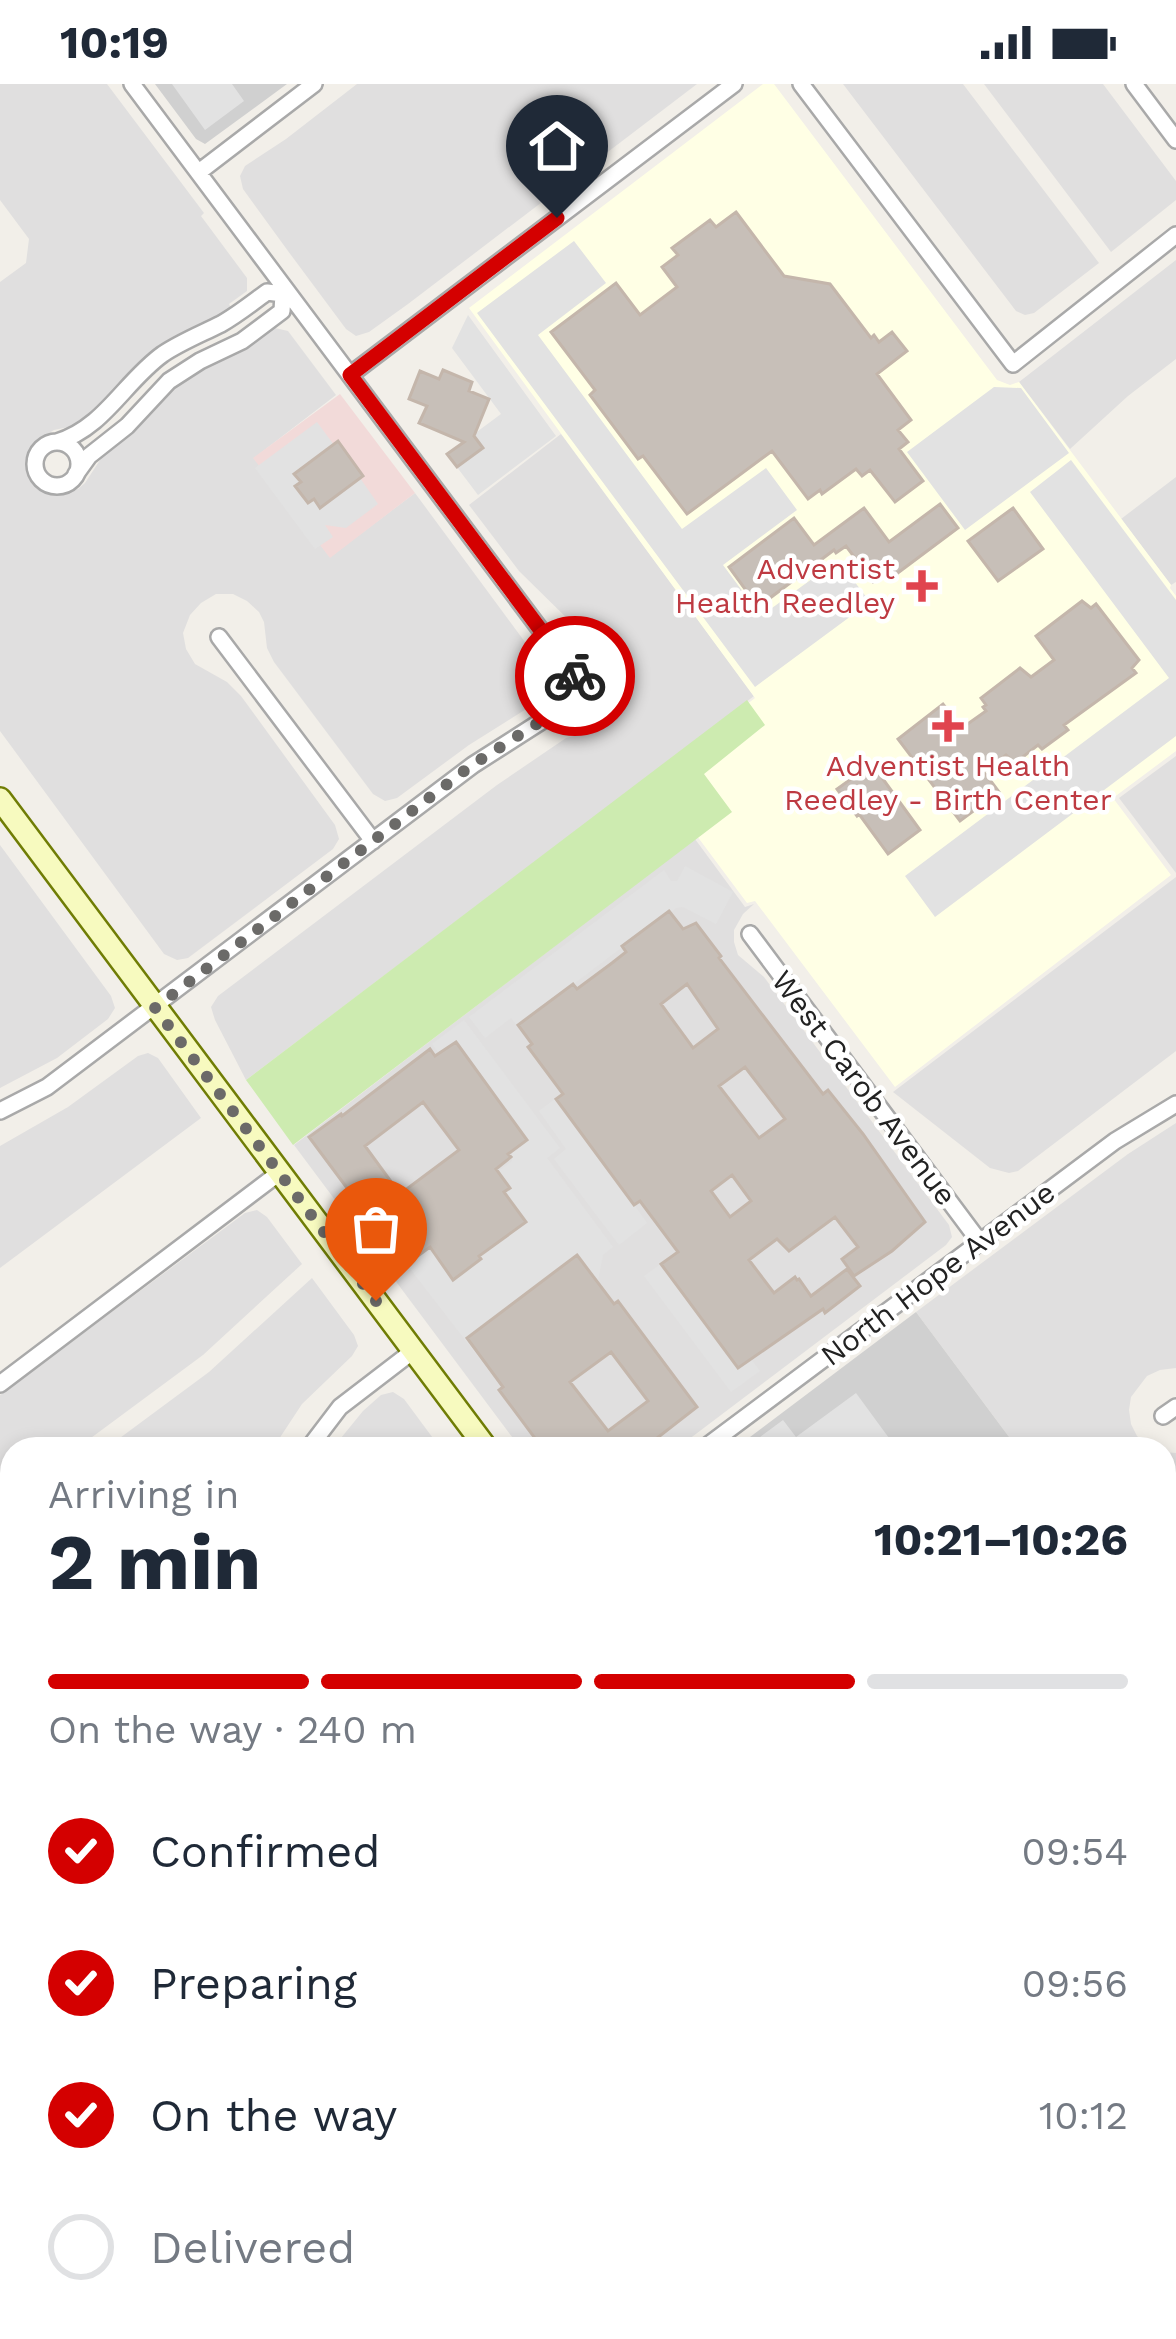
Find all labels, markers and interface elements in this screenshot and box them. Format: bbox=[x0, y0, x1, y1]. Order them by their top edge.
text: 10:19 bbox=[60, 16, 169, 69]
pin bbox=[506, 95, 608, 218]
icon: home bbox=[524, 113, 590, 179]
place label: Adventist Health Reedley bbox=[675, 551, 896, 620]
marker: Adventist Health Reedley bbox=[906, 570, 938, 602]
courier bbox=[515, 616, 635, 736]
icon: bike bbox=[542, 643, 608, 709]
marker: Adventist Health Reedley - Birth Center bbox=[932, 710, 964, 742]
place label: Adventist Health Reedley - Birth Center bbox=[784, 748, 1112, 817]
street label: West Carob Avenue bbox=[765, 963, 964, 1212]
street label: North Hope Avenue bbox=[814, 1174, 1061, 1373]
pin bbox=[325, 1178, 427, 1301]
icon: bag bbox=[343, 1196, 409, 1262]
text: Arriving in bbox=[48, 1472, 239, 1517]
text: 10:21–10:26 bbox=[874, 1513, 1128, 1566]
text: 2 min bbox=[48, 1516, 261, 1608]
text: On the way · 240 m bbox=[48, 1707, 417, 1752]
icon: check bbox=[48, 1818, 114, 1884]
text: Confirmed bbox=[150, 1825, 381, 1878]
text: 09:54 bbox=[1022, 1829, 1128, 1874]
icon: check bbox=[48, 1950, 114, 2016]
text: Preparing bbox=[150, 1957, 357, 2010]
text: 09:56 bbox=[1022, 1961, 1128, 2006]
icon: check bbox=[48, 2082, 114, 2148]
text: On the way bbox=[150, 2089, 397, 2142]
text: 10:12 bbox=[1039, 2093, 1128, 2138]
text: Delivered bbox=[150, 2221, 355, 2274]

